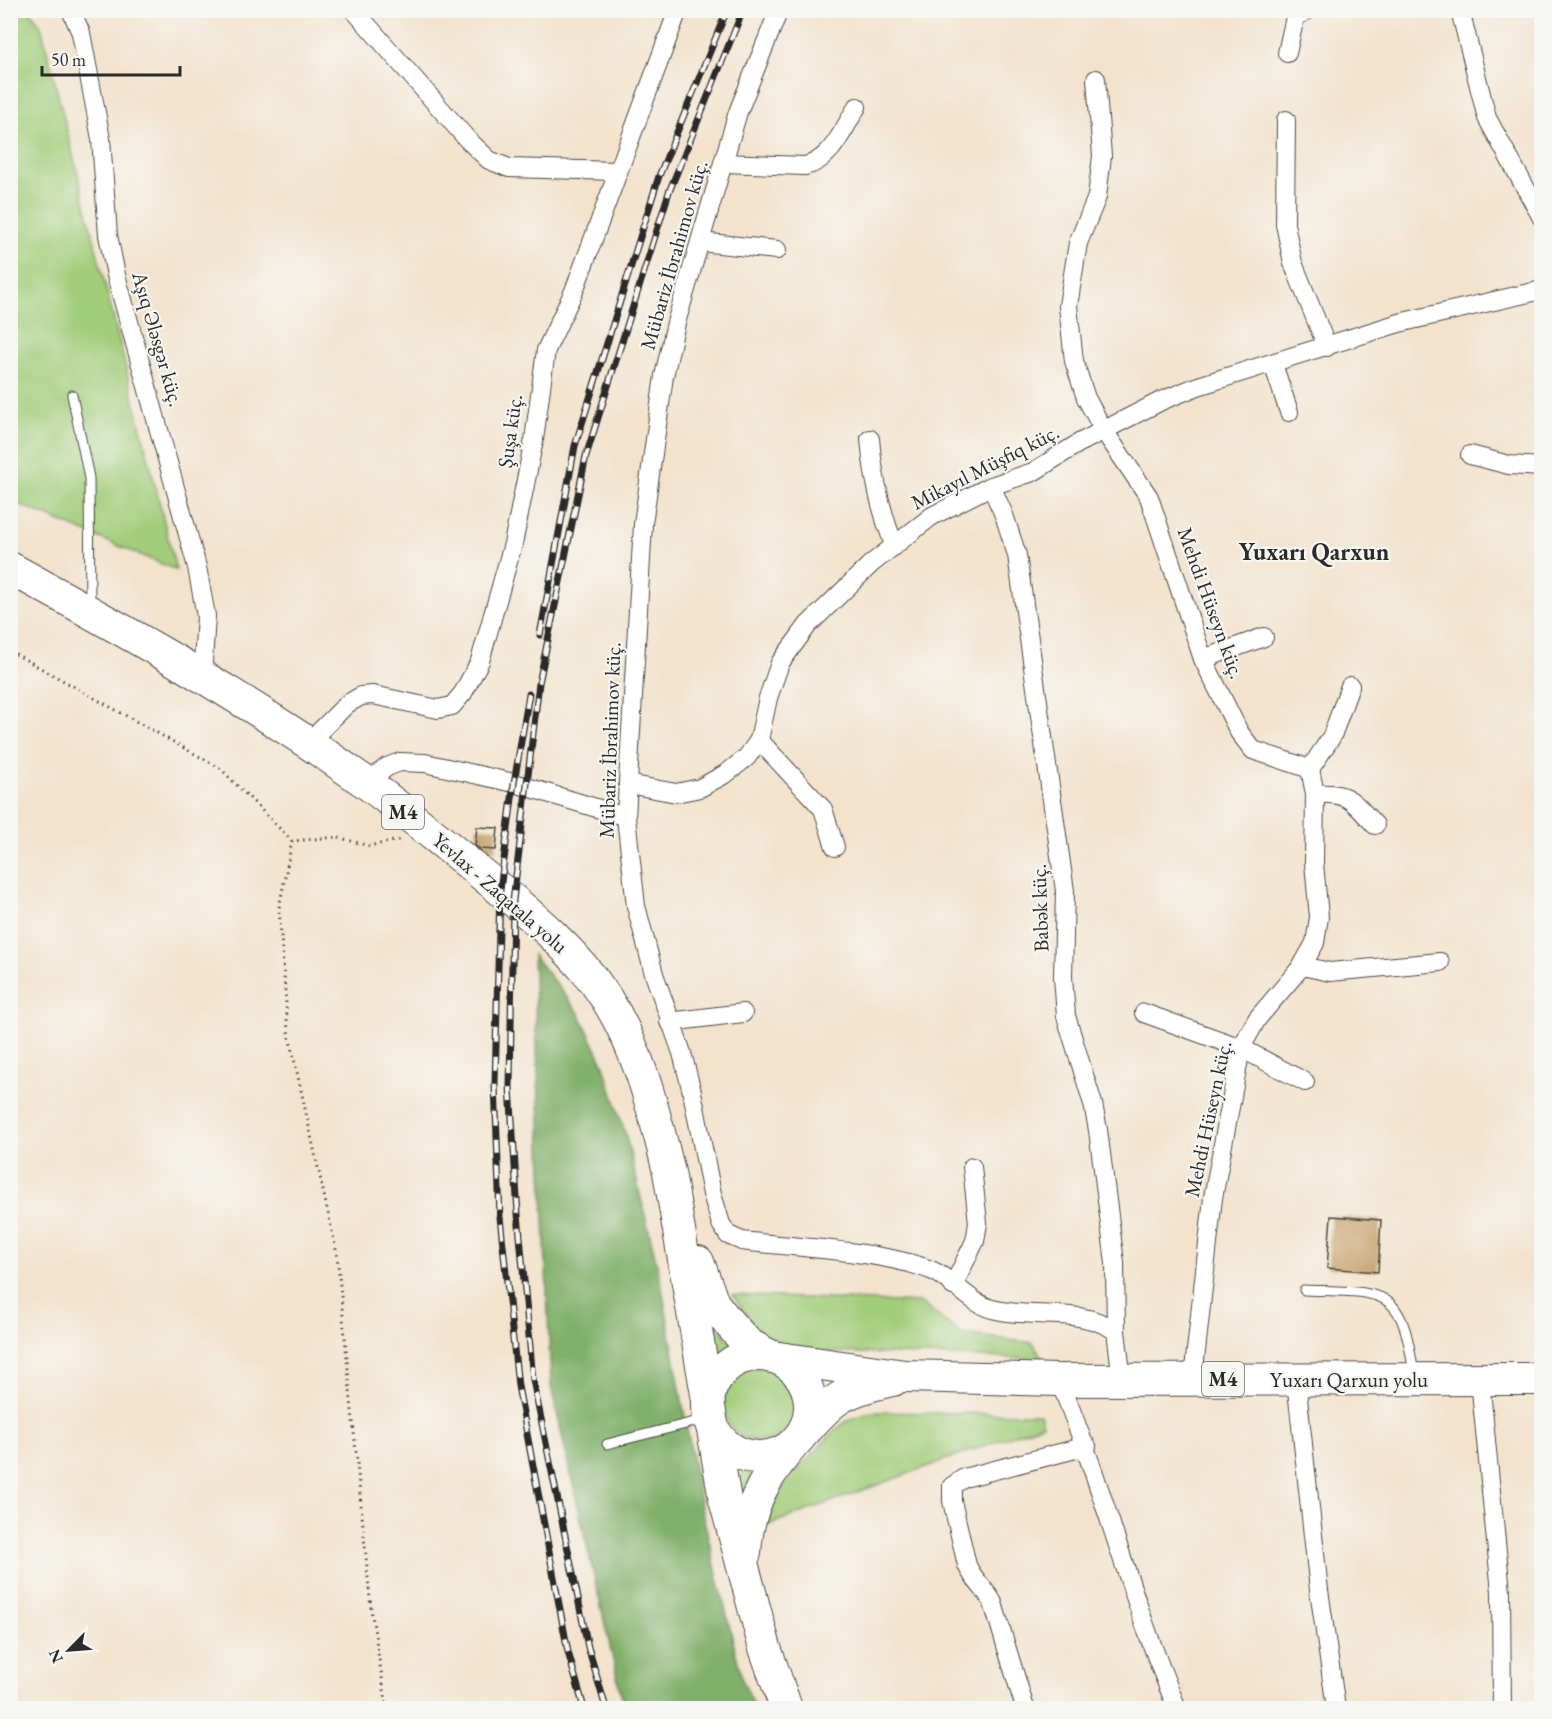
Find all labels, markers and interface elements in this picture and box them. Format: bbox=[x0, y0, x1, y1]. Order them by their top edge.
scale bar bbox=[42, 39, 180, 77]
text: 50 m bbox=[51, 48, 86, 71]
street label: Mübariz İbrahimov küç. bbox=[633, 157, 714, 353]
street label: Aşıq Ələsgər küç. bbox=[126, 267, 191, 409]
street label: Şuşa küç. bbox=[491, 392, 528, 470]
street label: Mikayıl Müşfiq küç. bbox=[906, 418, 1063, 516]
street label: Mehdi Hüseyn küç. bbox=[1172, 523, 1251, 682]
district label: Yuxarı Qarxun bbox=[1239, 536, 1390, 567]
street label: Mübariz İbrahimov küç. bbox=[593, 641, 626, 839]
road number: M4 bbox=[382, 795, 424, 829]
street label: Yevlax - Zaqatala yolu bbox=[427, 826, 574, 959]
street label: Babək küç. bbox=[1024, 864, 1055, 953]
street label: Mehdi Hüseyn küç. bbox=[1178, 1038, 1237, 1200]
road number: M4 bbox=[1202, 1362, 1244, 1396]
street label: Yuxarı Qarxun yolu bbox=[1270, 1366, 1428, 1394]
north arrow bbox=[39, 1620, 99, 1680]
text: N bbox=[44, 1646, 68, 1666]

